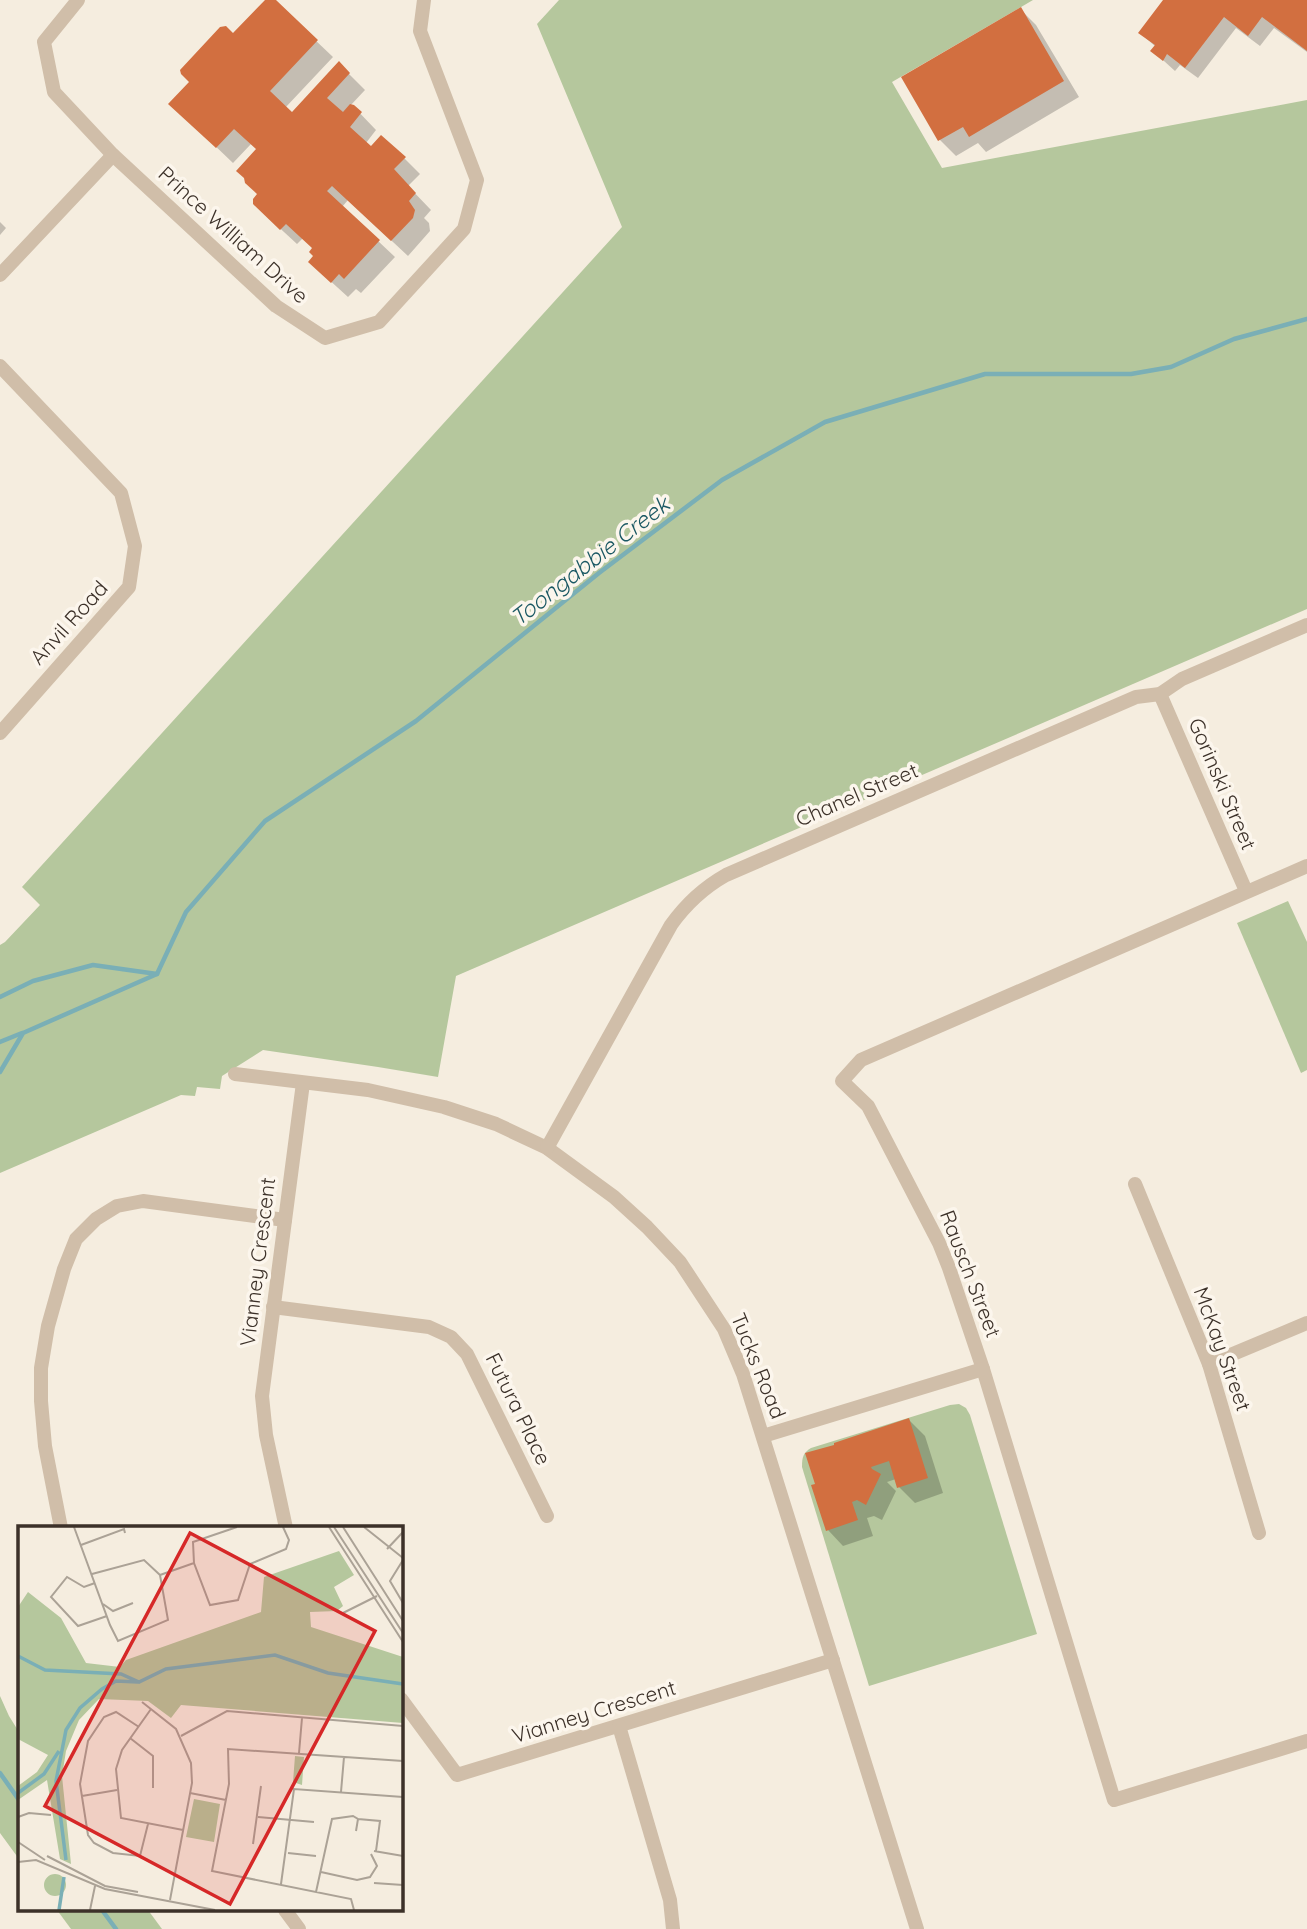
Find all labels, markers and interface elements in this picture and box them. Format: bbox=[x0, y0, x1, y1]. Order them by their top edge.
street label: Prince William Drive bbox=[153, 160, 314, 308]
water label: Toongabbie Creek bbox=[504, 488, 676, 632]
street label: Anvil Road bbox=[24, 575, 113, 670]
street label: Gorinski Street bbox=[1183, 714, 1262, 853]
street label: Chanel Street bbox=[792, 757, 922, 832]
street label: Vianney Crescent bbox=[234, 1176, 280, 1348]
street label: Rausch Street bbox=[935, 1206, 1007, 1341]
street label: McKay Street bbox=[1188, 1283, 1257, 1414]
street label: Tucks Road bbox=[726, 1309, 792, 1422]
street label: Futura Place bbox=[481, 1348, 557, 1469]
inset map bbox=[18, 1526, 402, 1912]
street label: Vianney Crescent bbox=[509, 1674, 679, 1748]

